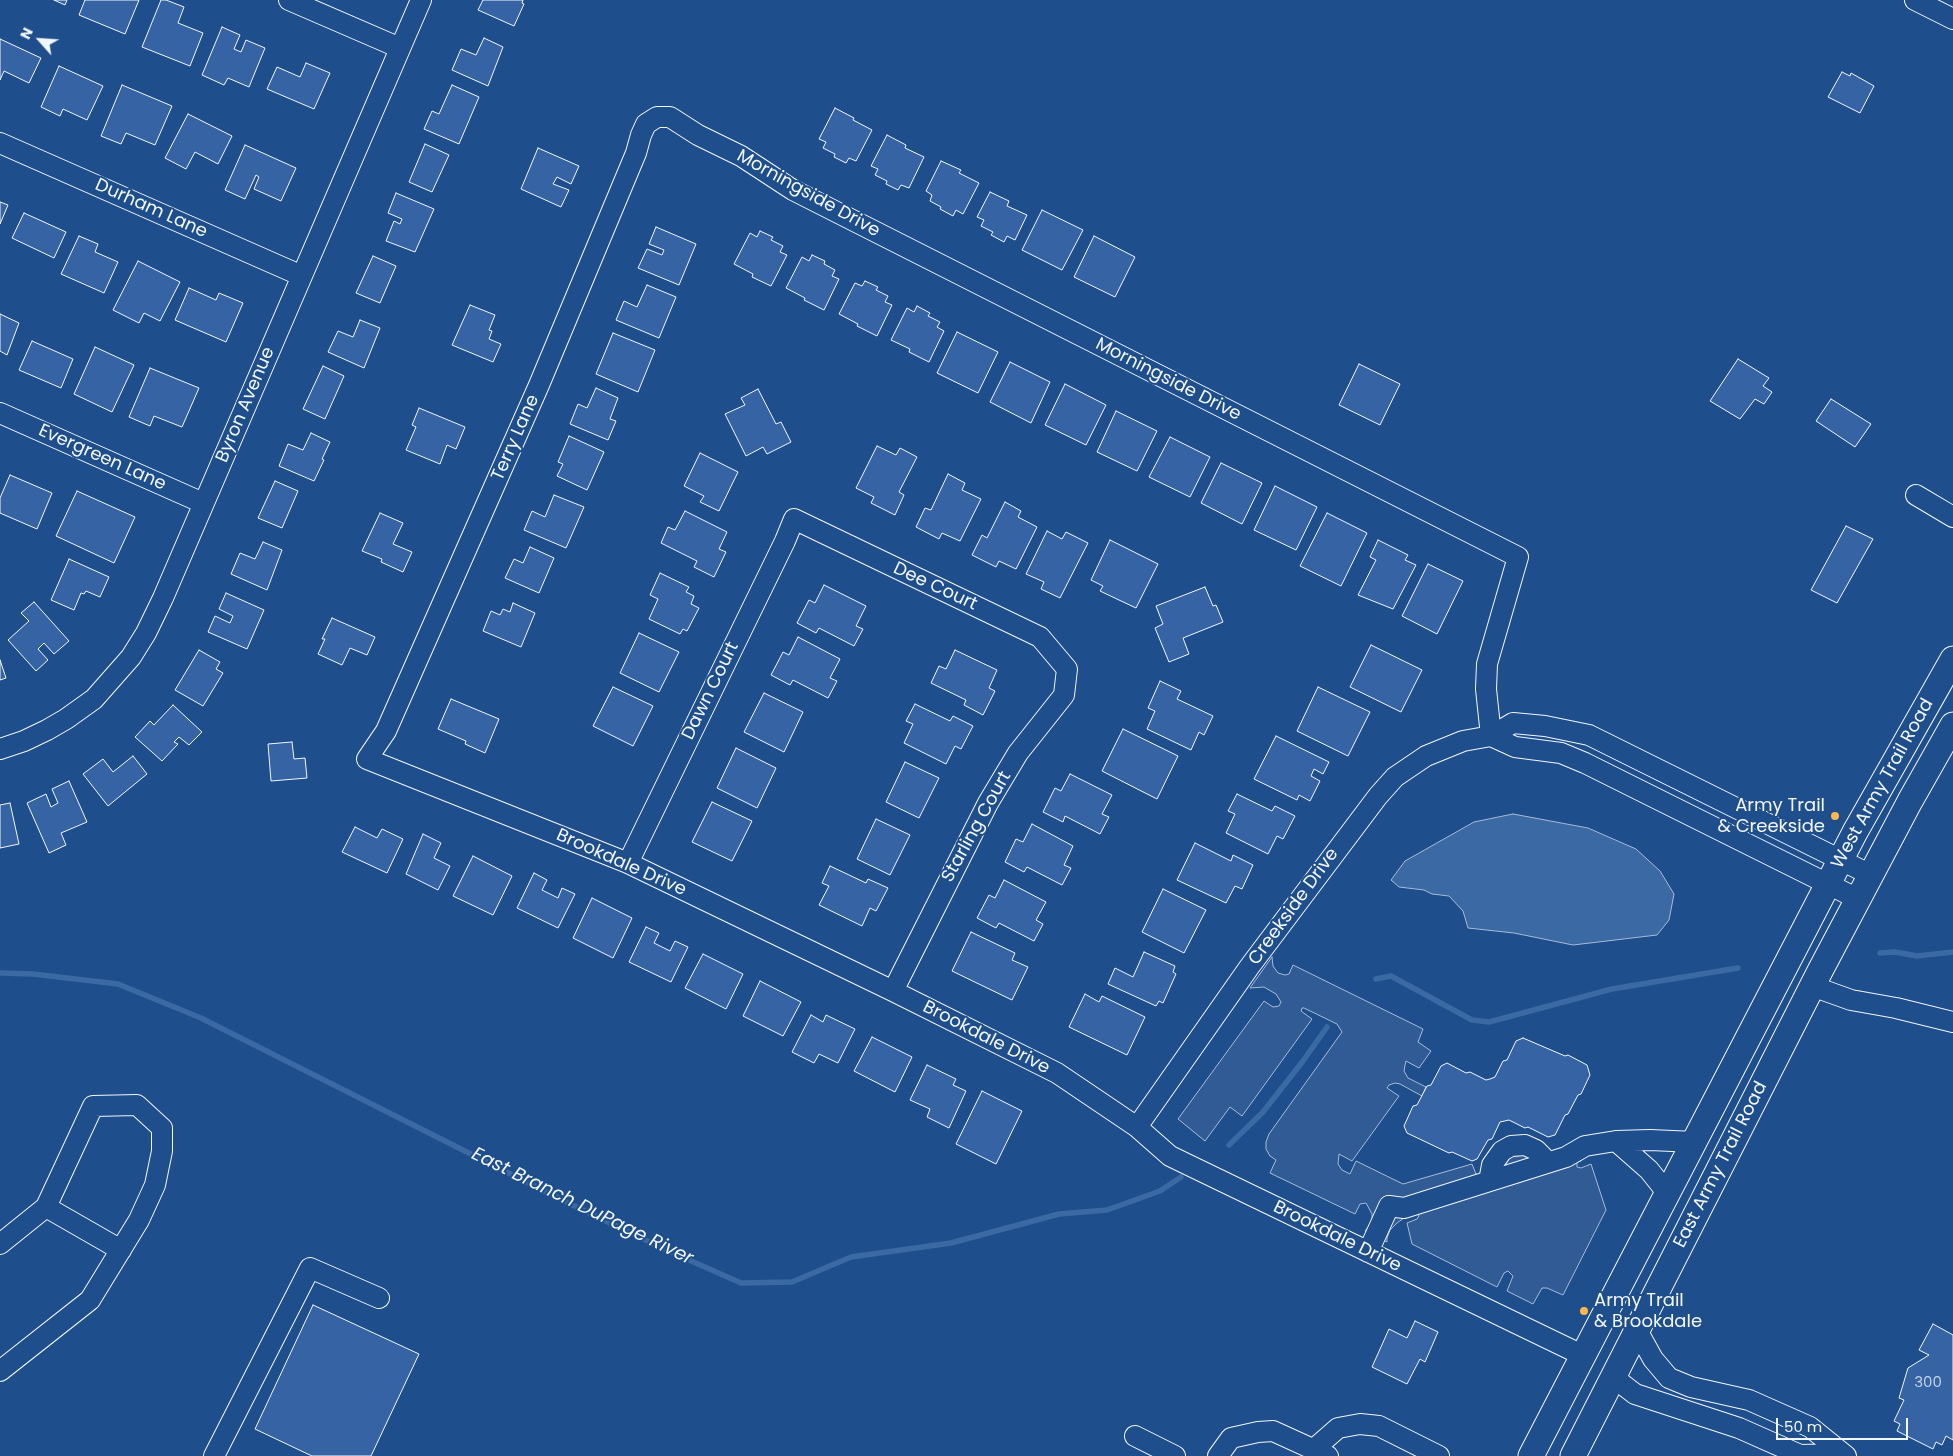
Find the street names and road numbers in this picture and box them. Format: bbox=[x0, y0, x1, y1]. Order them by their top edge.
street label: Morningside Drive bbox=[733, 146, 883, 242]
street label: Durham Lane bbox=[92, 175, 210, 243]
street label: Morningside Drive bbox=[1092, 334, 1244, 426]
street label: Byron Avenue bbox=[212, 344, 280, 466]
street label: Terry Lane bbox=[487, 392, 545, 484]
street label: Evergreen Lane bbox=[35, 420, 169, 496]
street label: Dee Court bbox=[890, 558, 980, 616]
street label: Dawn Court bbox=[678, 639, 744, 743]
street label: West Army Trail Road bbox=[1827, 695, 1939, 873]
street label: Starling Court bbox=[938, 768, 1016, 886]
street label: Brookdale Drive bbox=[553, 825, 689, 901]
street label: Creekside Drive bbox=[1244, 844, 1344, 970]
street label: Brookdale Drive bbox=[919, 997, 1053, 1079]
street label: East Army Trail Road bbox=[1670, 1078, 1772, 1252]
street label: Brookdale Drive bbox=[1269, 1197, 1405, 1277]

